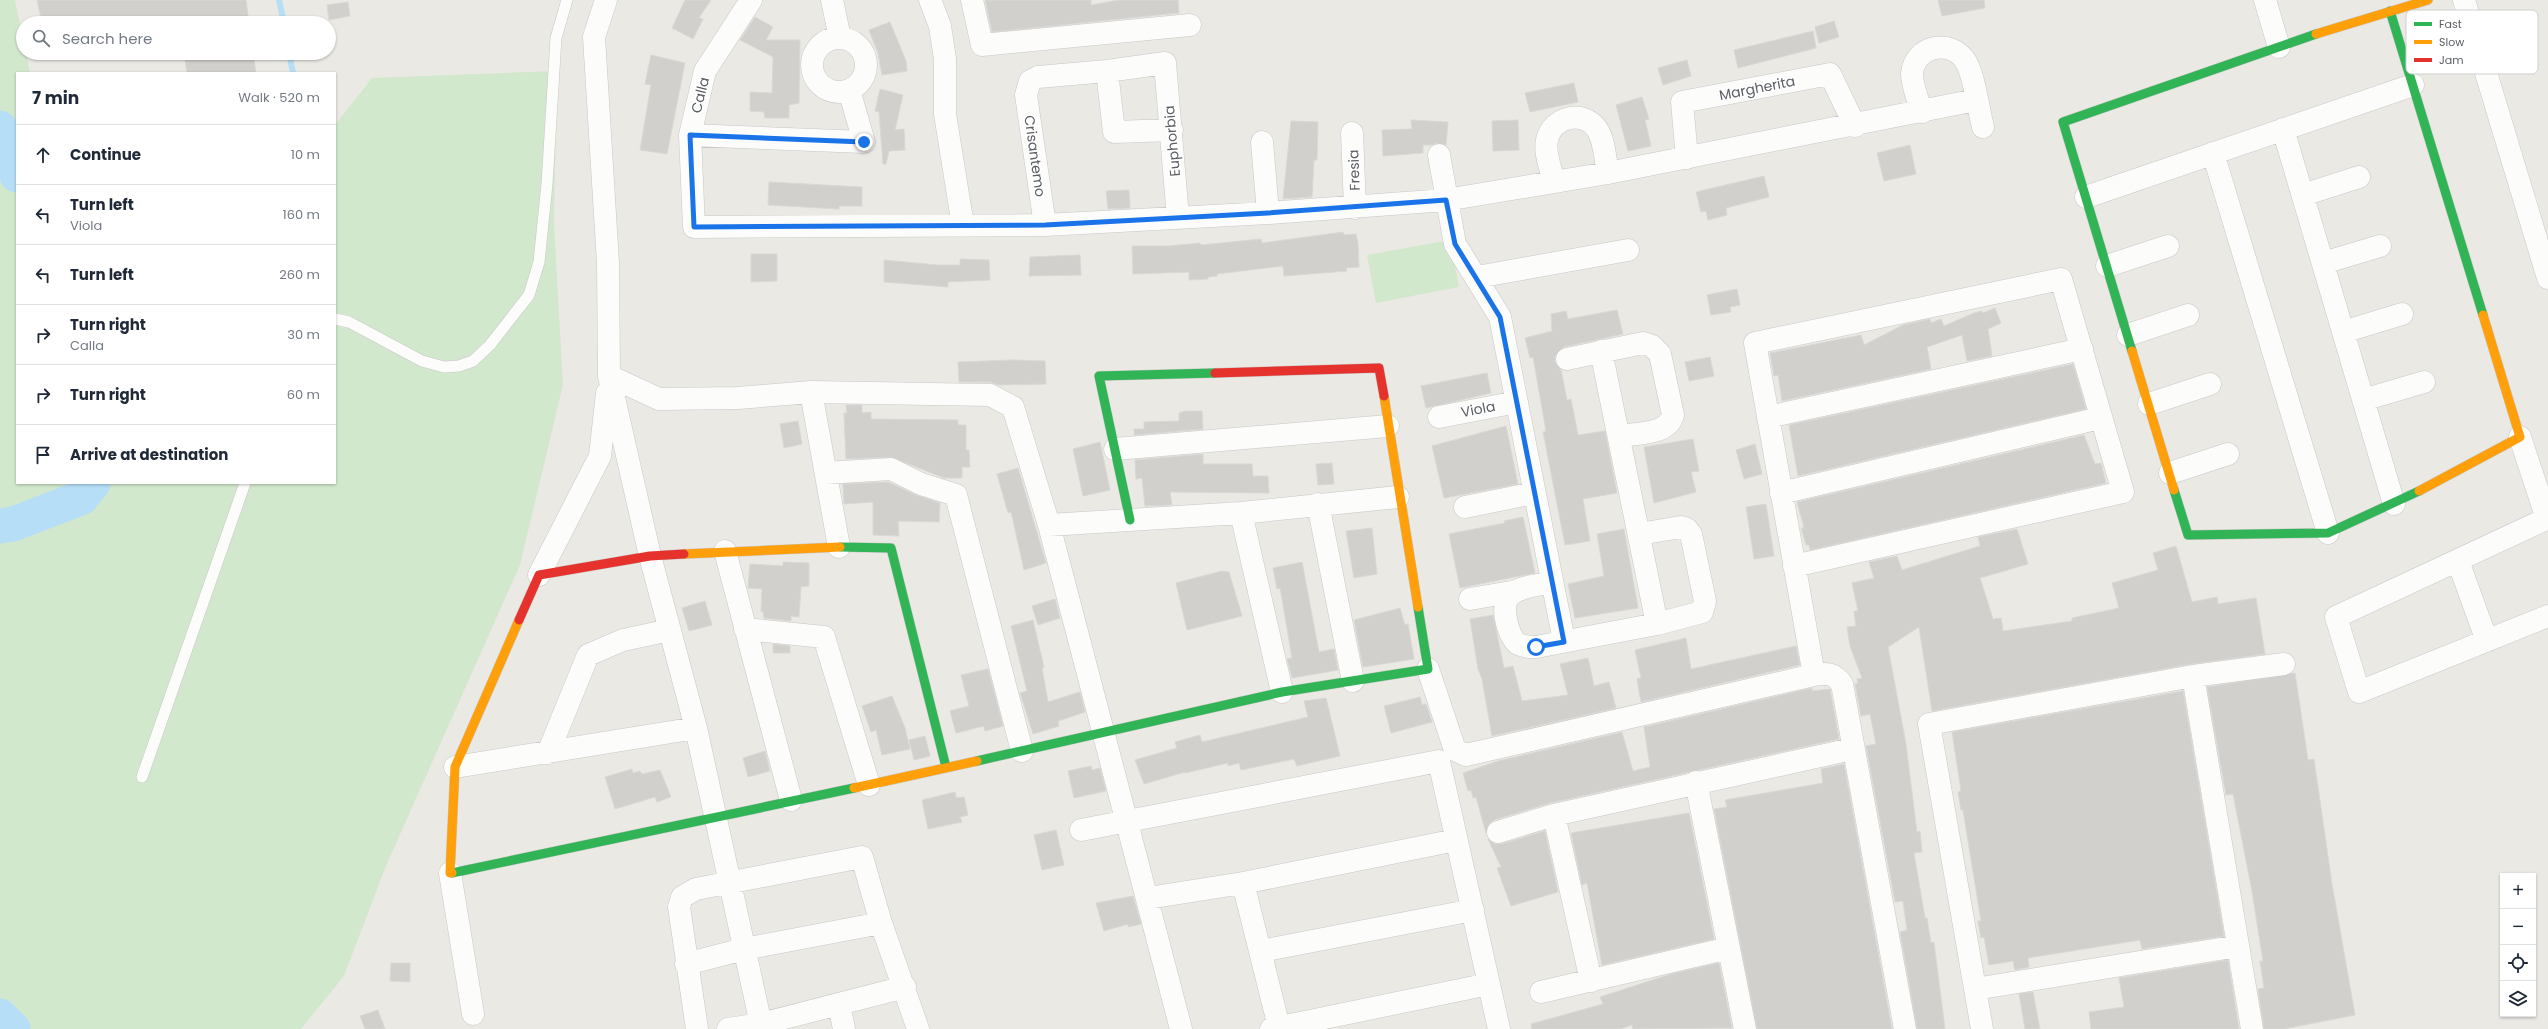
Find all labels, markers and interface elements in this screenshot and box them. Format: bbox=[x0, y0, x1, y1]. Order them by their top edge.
legend bbox=[2406, 10, 2538, 74]
search box bbox=[16, 16, 336, 60]
text: Fast bbox=[2439, 16, 2462, 32]
icon: search bbox=[30, 27, 52, 49]
text: Search here bbox=[62, 28, 152, 49]
text: Slow bbox=[2439, 34, 2464, 50]
text: Jam bbox=[2439, 52, 2464, 68]
street label: Margherita bbox=[1717, 71, 1797, 105]
street label: Calla bbox=[686, 75, 714, 115]
text: 7 min bbox=[32, 86, 79, 110]
text: Walk · 520 m bbox=[238, 88, 320, 107]
street label: Euphorbia bbox=[1159, 105, 1185, 177]
street label: Crisantemo bbox=[1019, 114, 1051, 198]
route end bbox=[855, 133, 873, 151]
icon: ahead bbox=[32, 144, 54, 166]
text: Continue bbox=[70, 144, 141, 165]
text: 10 m bbox=[291, 145, 320, 164]
street label: Fresia bbox=[1343, 149, 1365, 191]
text: Turn left bbox=[70, 194, 134, 215]
icon: left bbox=[32, 204, 54, 226]
text: 160 m bbox=[283, 205, 320, 224]
text: Viola bbox=[70, 216, 102, 235]
icon: left bbox=[32, 264, 54, 286]
text: Turn left bbox=[70, 264, 134, 285]
text: 260 m bbox=[279, 265, 320, 284]
text: Turn right bbox=[70, 314, 146, 335]
icon: right bbox=[32, 324, 54, 346]
text: 30 m bbox=[287, 325, 320, 344]
text: Calla bbox=[70, 336, 104, 355]
icon: right bbox=[32, 384, 54, 406]
text: Turn right bbox=[70, 384, 146, 405]
text: 60 m bbox=[287, 385, 320, 404]
street label: Viola bbox=[1459, 396, 1497, 422]
icon: arrive bbox=[32, 444, 54, 466]
text: Arrive at destination bbox=[70, 444, 228, 465]
route start bbox=[1527, 638, 1545, 656]
map controls bbox=[2500, 873, 2536, 1017]
button: + bbox=[2500, 873, 2536, 909]
button: − bbox=[2500, 909, 2536, 945]
button: locate bbox=[2500, 945, 2536, 981]
button: layers bbox=[2500, 981, 2536, 1017]

